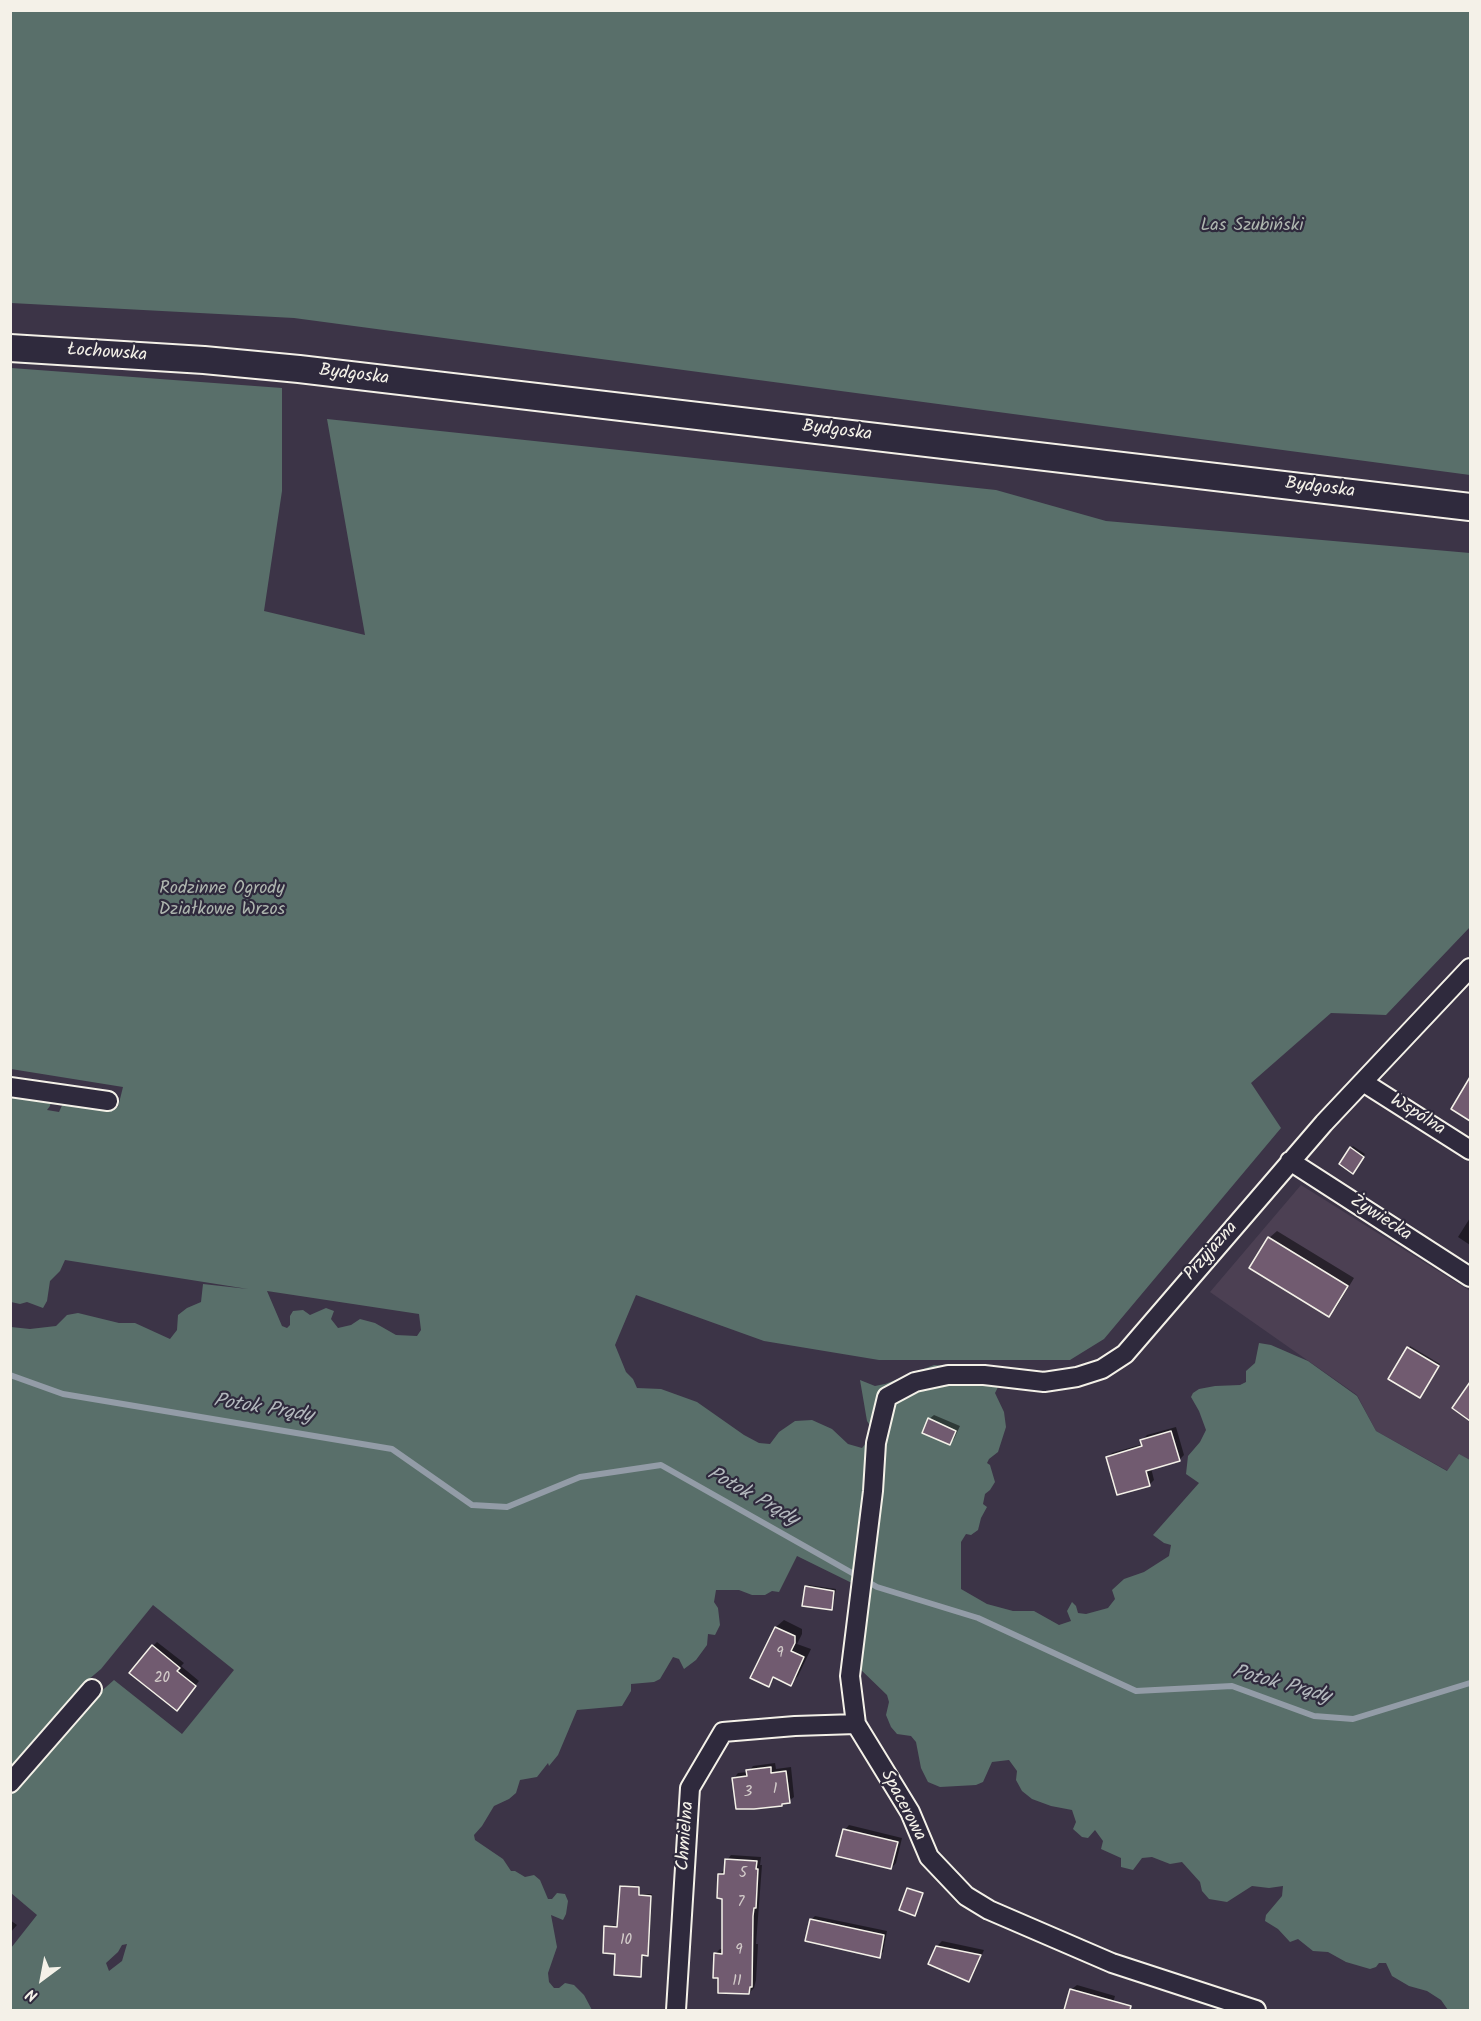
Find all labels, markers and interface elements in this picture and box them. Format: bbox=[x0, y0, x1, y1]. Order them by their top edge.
park label: Las Szubiński bbox=[1201, 216, 1303, 238]
street label: Łochowska bbox=[66, 340, 148, 368]
street label: Bydgoska bbox=[318, 361, 390, 391]
street label: Bydgoska bbox=[801, 417, 873, 447]
street label: Bydgoska bbox=[1284, 474, 1356, 504]
park label: Rodzinne Ogrody Działkowe Wrzos bbox=[159, 879, 285, 922]
street label: Wspólna bbox=[1385, 1091, 1449, 1141]
street label: Żywiecka bbox=[1345, 1191, 1415, 1247]
street label: Przyjazna bbox=[1181, 1218, 1243, 1286]
water label: Potok Prądy bbox=[212, 1390, 314, 1430]
water label: Potok Prądy bbox=[702, 1463, 802, 1533]
house number: 9 bbox=[776, 1645, 784, 1663]
water label: Potok Prądy bbox=[1229, 1661, 1333, 1711]
house number: 20 bbox=[154, 1670, 170, 1688]
street label: Spacerowa bbox=[874, 1767, 930, 1845]
house number: 1 bbox=[773, 1781, 777, 1799]
house number: 3 bbox=[744, 1784, 752, 1802]
street label: Chmielna bbox=[674, 1801, 700, 1871]
house number: 5 bbox=[739, 1865, 747, 1883]
house number: 7 bbox=[738, 1894, 744, 1912]
house number: 10 bbox=[620, 1932, 632, 1950]
house number: 9 bbox=[735, 1942, 743, 1960]
north arrow bbox=[12, 1949, 72, 2009]
house number: 11 bbox=[732, 1973, 742, 1991]
text: N bbox=[21, 1981, 43, 2008]

